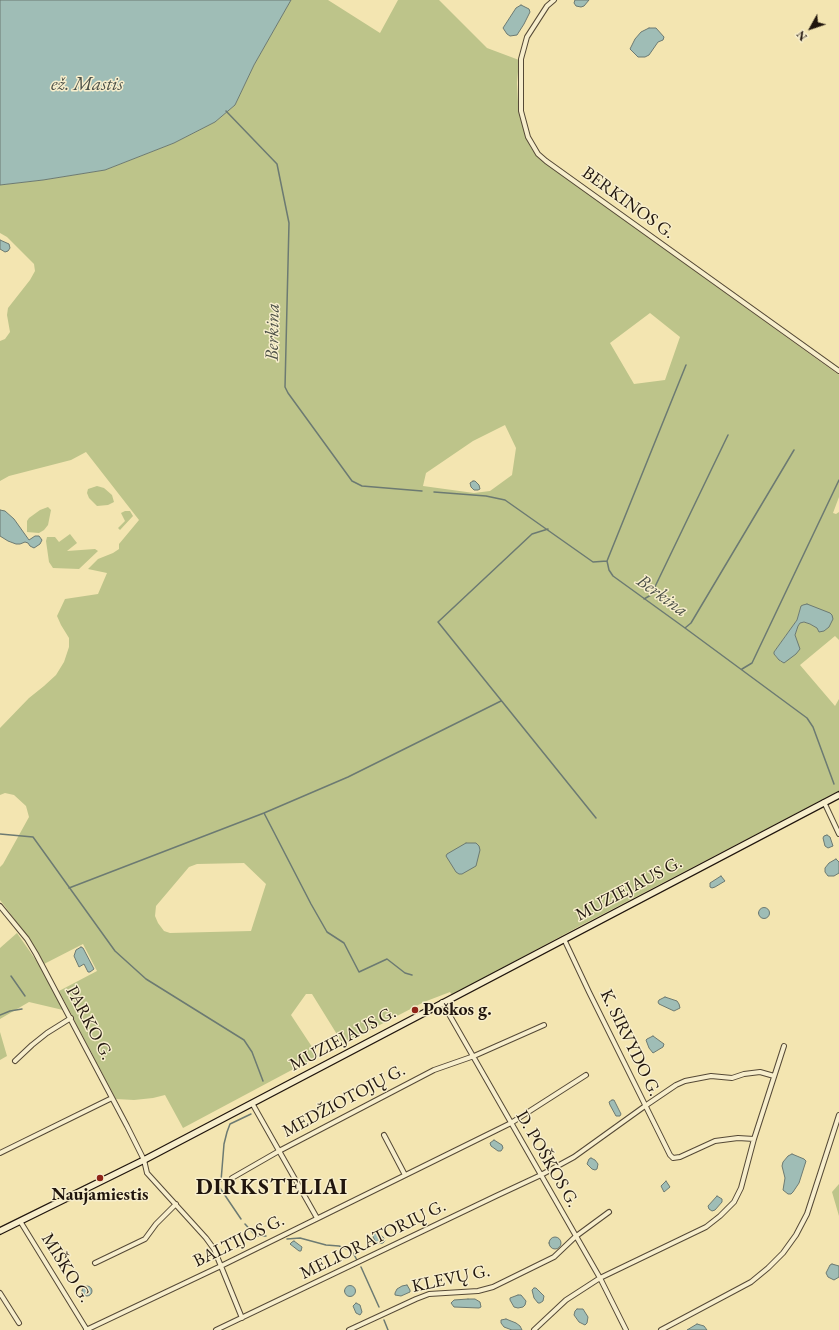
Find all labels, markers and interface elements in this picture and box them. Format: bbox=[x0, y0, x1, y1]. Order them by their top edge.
north arrow bbox=[791, 8, 831, 48]
text: N bbox=[794, 28, 810, 44]
water label: ež. Mastis bbox=[51, 74, 123, 96]
street label: BERKINOS G. bbox=[577, 162, 679, 244]
water label: Berkina bbox=[261, 303, 285, 361]
water label: Berkina bbox=[632, 570, 692, 622]
street label: MUZIEJAUS G. bbox=[572, 852, 686, 926]
street label: PARKO G. bbox=[61, 982, 117, 1064]
street label: K. SIRVYDO G. bbox=[595, 986, 665, 1100]
place label: Poškos g. bbox=[423, 999, 492, 1021]
street label: MUZIEJAUS G. bbox=[286, 1002, 400, 1076]
marker: Poškos g. bbox=[410, 1005, 420, 1015]
street label: MEDŽIOTOJŲ G. bbox=[279, 1060, 409, 1142]
street label: D. POŠKOS G. bbox=[511, 1107, 583, 1211]
marker: Naujamiestis bbox=[95, 1173, 105, 1183]
district label: DIRKSTELIAI bbox=[196, 1175, 348, 1201]
place label: Naujamiestis bbox=[51, 1184, 149, 1206]
street label: MELIORATORIŲ G. bbox=[297, 1195, 449, 1285]
street label: BALTIJOS G. bbox=[190, 1210, 288, 1272]
street label: MIŠKO G. bbox=[36, 1229, 96, 1307]
street label: KLEVŲ G. bbox=[410, 1260, 492, 1298]

